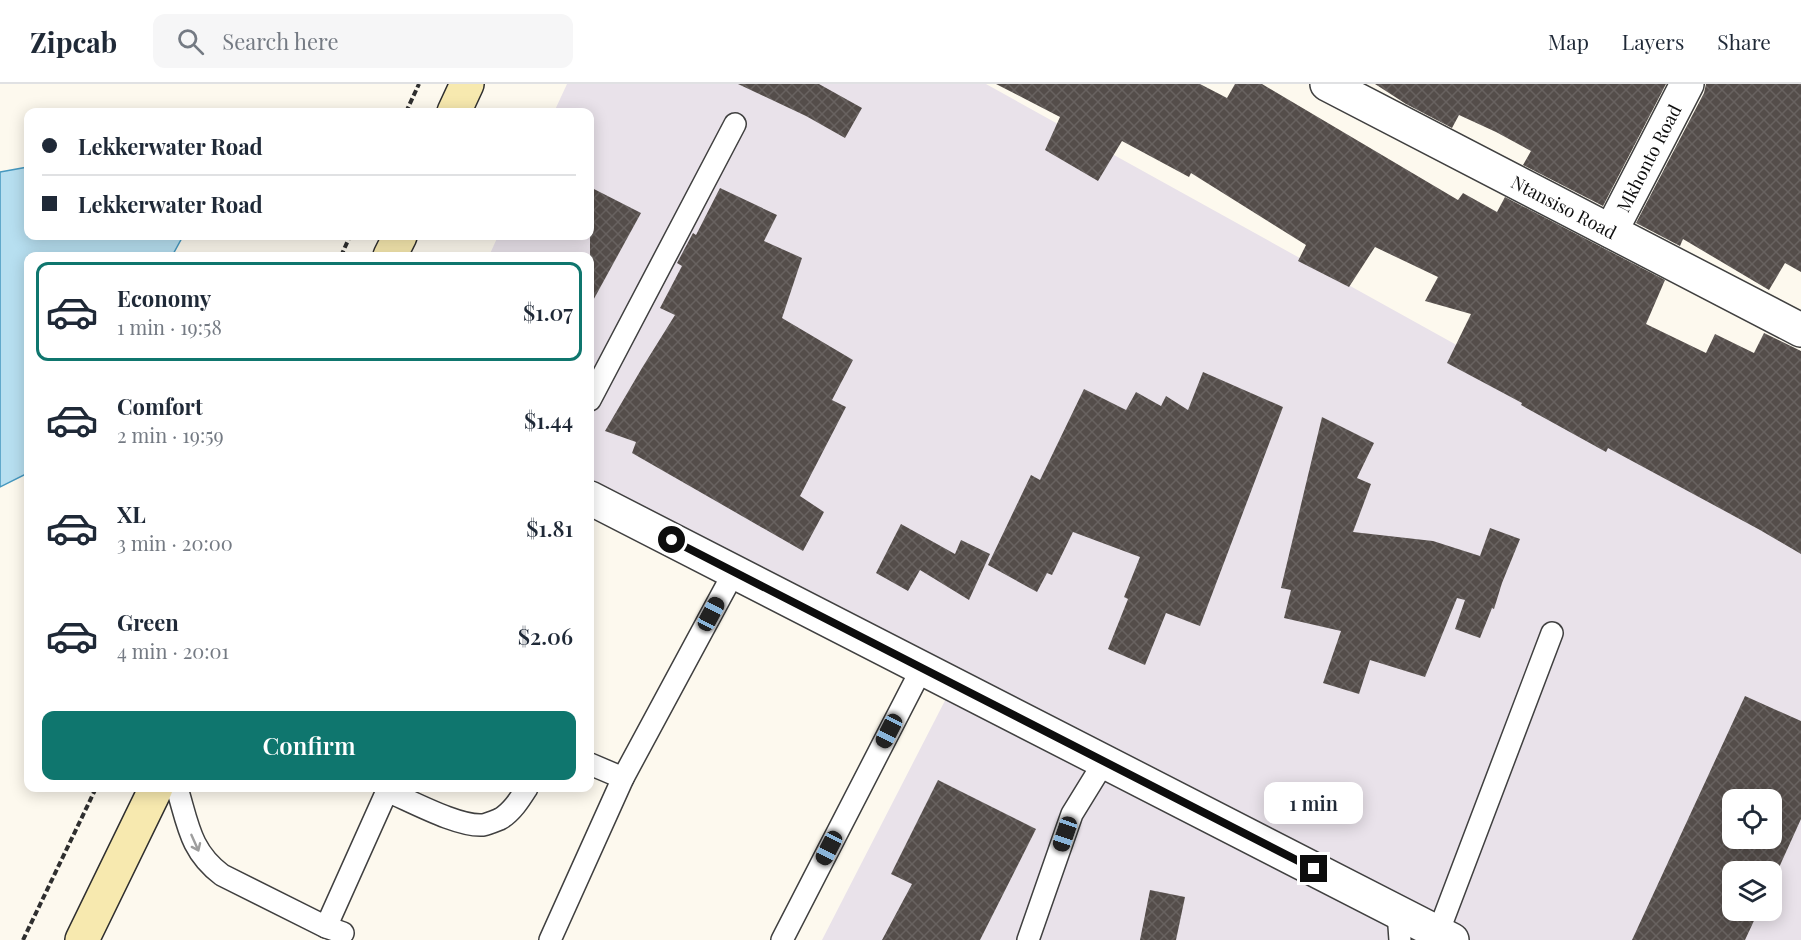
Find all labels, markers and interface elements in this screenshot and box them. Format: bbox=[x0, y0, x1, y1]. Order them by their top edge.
search box bbox=[153, 14, 573, 68]
text: Zipcab bbox=[30, 23, 117, 60]
icon: search bbox=[174, 25, 207, 58]
text: Search here bbox=[222, 26, 339, 56]
text: Map bbox=[1548, 27, 1589, 55]
text: Layers bbox=[1622, 27, 1684, 55]
text: Share bbox=[1717, 27, 1771, 55]
street label: Mkhonto Road bbox=[1611, 100, 1687, 216]
text: Lekkerwater Road bbox=[78, 131, 263, 161]
street label: Ntansiso Road bbox=[1507, 170, 1621, 244]
text: Lekkerwater Road bbox=[78, 189, 263, 219]
text: Economy bbox=[117, 283, 211, 313]
icon: car bbox=[45, 285, 99, 339]
text: $1.07 bbox=[523, 297, 573, 327]
text: 1 min · 19:58 bbox=[117, 313, 222, 340]
text: Comfort bbox=[117, 391, 203, 421]
icon: car bbox=[45, 393, 99, 447]
text: $1.44 bbox=[524, 405, 573, 435]
text: 2 min · 19:59 bbox=[117, 421, 224, 448]
text: XL bbox=[117, 499, 146, 529]
icon: car bbox=[45, 501, 99, 555]
text: $1.81 bbox=[526, 513, 573, 543]
route start bbox=[658, 526, 685, 553]
text: 3 min · 20:00 bbox=[117, 529, 233, 556]
car bbox=[695, 594, 727, 634]
text: Green bbox=[117, 607, 179, 637]
icon: car bbox=[45, 609, 99, 663]
text: $2.06 bbox=[518, 621, 573, 651]
text: 4 min · 20:01 bbox=[117, 637, 229, 664]
button: Confirm bbox=[42, 711, 576, 780]
car bbox=[873, 711, 905, 751]
callout: 1 min bbox=[1264, 782, 1364, 824]
text: 1 min bbox=[1289, 789, 1338, 816]
map controls bbox=[1722, 789, 1782, 921]
button: locate bbox=[1722, 789, 1782, 849]
car bbox=[1051, 814, 1079, 854]
car bbox=[813, 828, 845, 868]
one-way arrow bbox=[190, 834, 201, 852]
route end bbox=[1300, 855, 1327, 882]
button: layers bbox=[1722, 861, 1782, 921]

